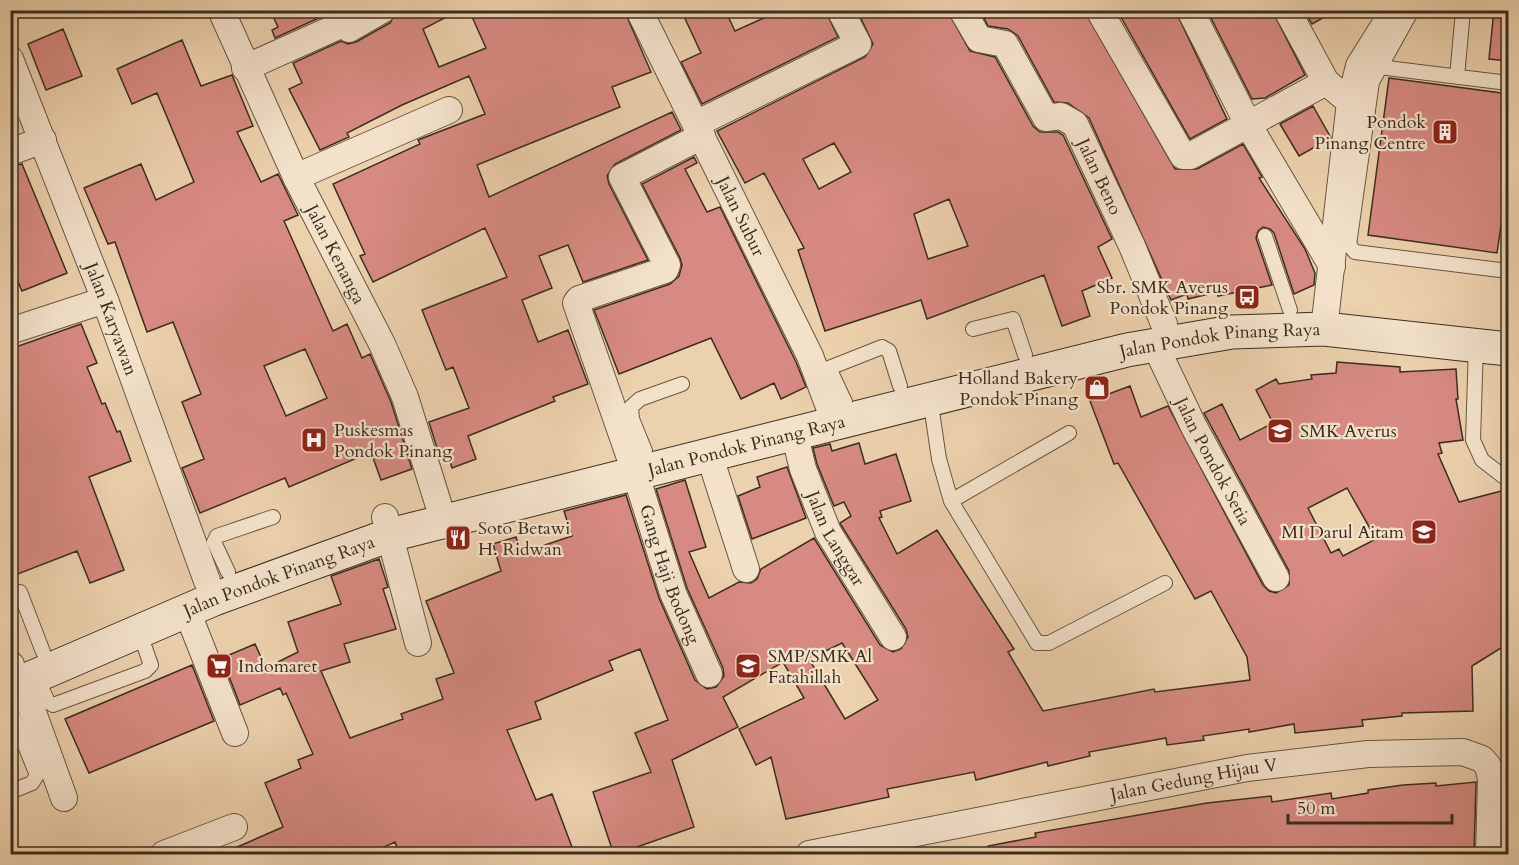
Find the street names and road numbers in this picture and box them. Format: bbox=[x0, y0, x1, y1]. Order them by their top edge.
street label: Jalan Beno bbox=[1070, 132, 1128, 219]
street label: Jalan Subur bbox=[709, 169, 771, 261]
street label: Jalan Kenanga bbox=[298, 197, 372, 309]
street label: Jalan Karyawan bbox=[78, 256, 144, 380]
street label: Jalan Pondok Pinang Raya bbox=[1114, 317, 1321, 365]
street label: Jalan Pondok Setia bbox=[1168, 390, 1258, 530]
street label: Jalan Pondok Pinang Raya bbox=[642, 409, 848, 483]
street label: Jalan Langgar bbox=[799, 484, 871, 591]
street label: Gang Haji Bodong bbox=[633, 501, 707, 649]
street label: Jalan Pondok Pinang Raya bbox=[177, 529, 378, 624]
street label: Jalan Gedung Hijau V bbox=[1105, 752, 1279, 808]

